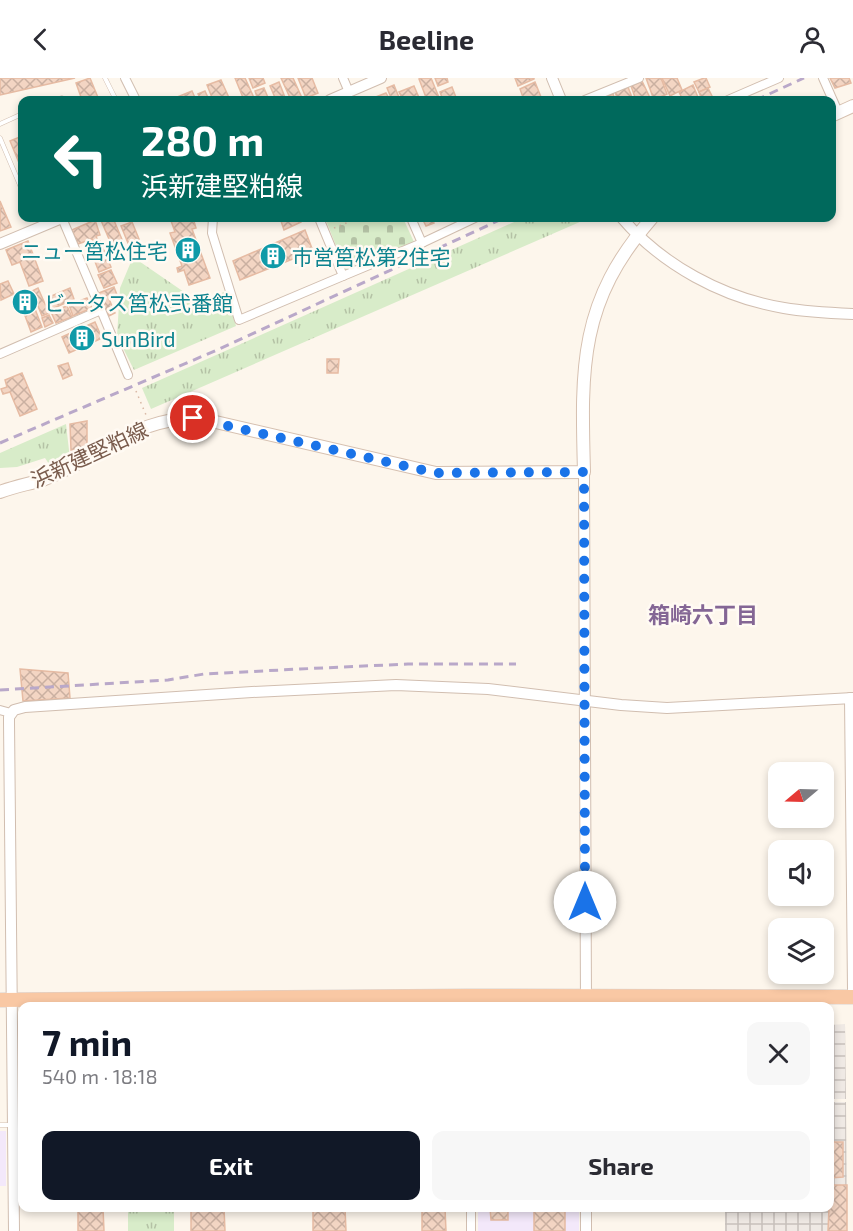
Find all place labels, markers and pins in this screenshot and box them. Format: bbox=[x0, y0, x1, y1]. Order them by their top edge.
building icon: ニュー筥松住宅 bbox=[173, 235, 203, 265]
place label: ニュー筥松住宅 bbox=[21, 238, 168, 263]
building icon: 市営筥松第2住宅 bbox=[258, 241, 288, 271]
place label: 市営筥松第2住宅 bbox=[292, 244, 451, 269]
building icon: ビータス筥松弐番館 bbox=[10, 287, 40, 317]
place label: ビータス筥松弐番館 bbox=[44, 290, 233, 315]
building icon: SunBird bbox=[67, 323, 97, 353]
place label: SunBird bbox=[101, 326, 175, 351]
pin bbox=[167, 392, 218, 443]

